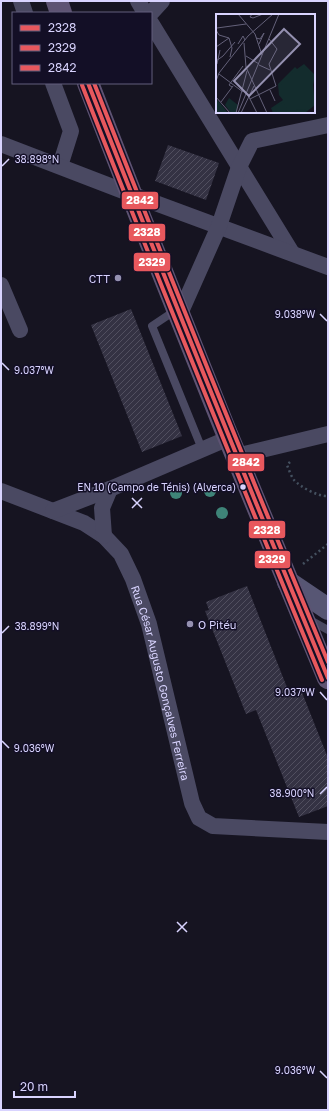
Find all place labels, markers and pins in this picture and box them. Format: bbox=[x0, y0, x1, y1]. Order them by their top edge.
place label: CTT bbox=[89, 272, 110, 285]
marker: CTT bbox=[113, 273, 123, 283]
place label: EN 10 (Campo de Ténis) (Alverca) bbox=[77, 481, 236, 493]
marker: EN 10 (Campo de Ténis) (Alverca) bbox=[238, 482, 248, 492]
place label: O Pitéu bbox=[198, 618, 236, 631]
marker: O Pitéu bbox=[185, 619, 195, 629]

